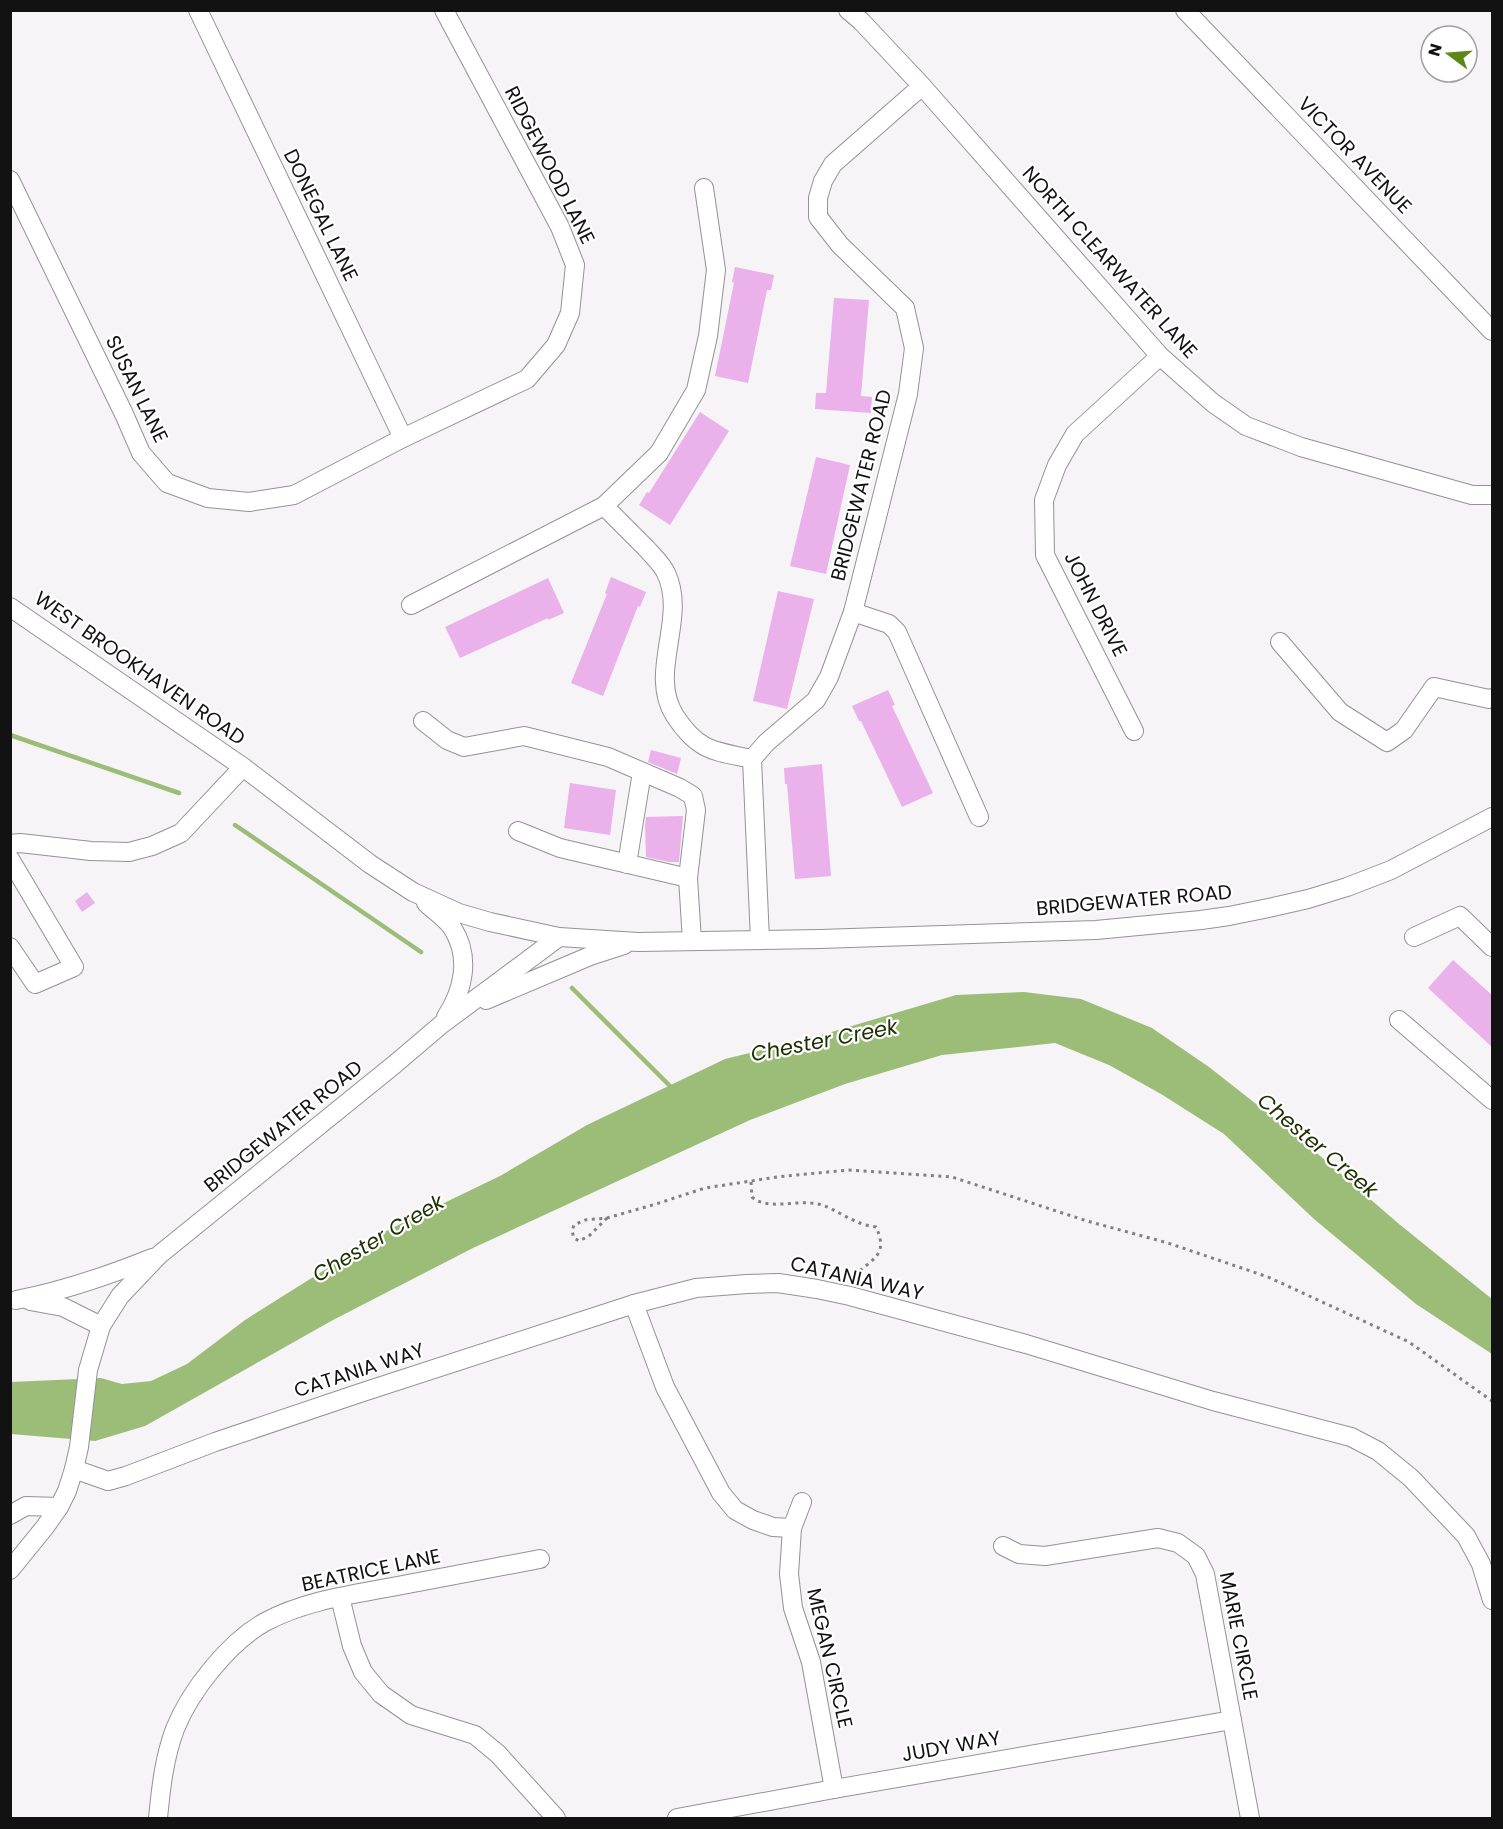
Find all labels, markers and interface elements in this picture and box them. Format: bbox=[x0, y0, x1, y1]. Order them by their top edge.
north arrow bbox=[1419, 24, 1479, 84]
text: N bbox=[1422, 41, 1448, 59]
street label: RIDGEWOOD LANE bbox=[498, 81, 602, 249]
street label: VICTOR AVENUE bbox=[1292, 90, 1418, 220]
street label: DONEGAL LANE bbox=[277, 144, 365, 286]
street label: NORTH CLEARWATER LANE bbox=[1016, 160, 1204, 364]
street label: SUSAN LANE bbox=[99, 331, 175, 447]
street label: BRIDGEWATER ROAD bbox=[824, 386, 898, 584]
street label: JOHN DRIVE bbox=[1058, 547, 1134, 661]
street label: WEST BROOKHAVEN ROAD bbox=[29, 584, 251, 752]
street label: BRIDGEWATER ROAD bbox=[1035, 877, 1233, 923]
water label: Chester Creek bbox=[748, 1011, 901, 1068]
street label: BRIDGEWATER ROAD bbox=[198, 1053, 368, 1199]
water label: Chester Creek bbox=[1251, 1086, 1385, 1205]
water label: Chester Creek bbox=[307, 1187, 450, 1289]
street label: CATANIA WAY bbox=[788, 1249, 927, 1307]
street label: CATANIA WAY bbox=[290, 1336, 428, 1404]
street label: BEATRICE LANE bbox=[299, 1542, 443, 1598]
street label: MARIE CIRCLE bbox=[1213, 1569, 1265, 1703]
street label: MEGAN CIRCLE bbox=[800, 1585, 860, 1731]
street label: JUDY WAY bbox=[899, 1723, 1003, 1768]

